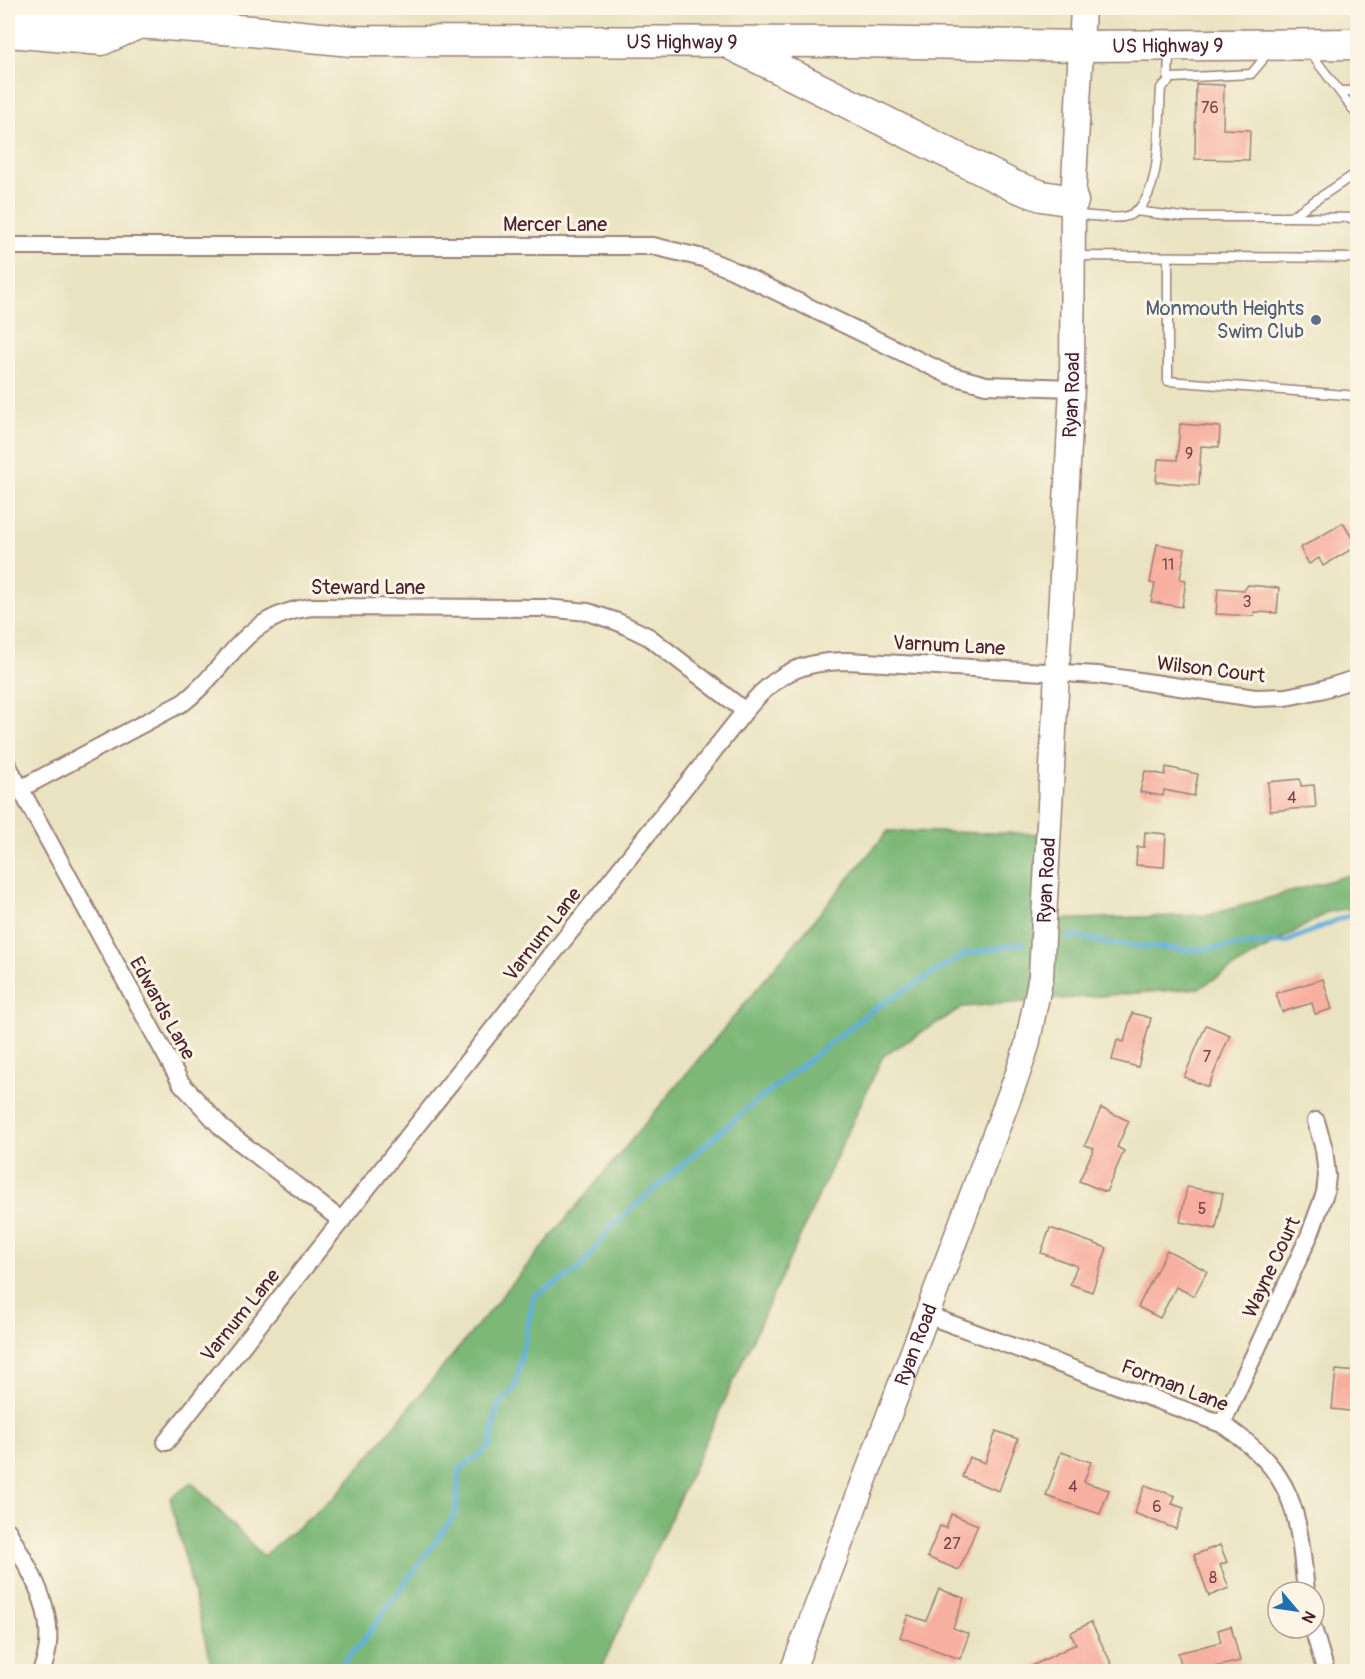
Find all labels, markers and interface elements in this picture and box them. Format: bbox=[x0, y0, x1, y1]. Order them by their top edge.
street label: US Highway 9 bbox=[626, 30, 738, 55]
street label: US Highway 9 bbox=[1112, 33, 1224, 59]
house number: 76 bbox=[1201, 98, 1219, 118]
street label: Mercer Lane bbox=[503, 212, 607, 237]
place label: Monmouth Heights Swim Club bbox=[1145, 296, 1304, 344]
marker: Monmouth Heights Swim Club bbox=[1309, 313, 1323, 327]
street label: Ryan Road bbox=[1057, 352, 1085, 438]
house number: 9 bbox=[1185, 444, 1193, 464]
house number: 11 bbox=[1162, 555, 1174, 575]
street label: Steward Lane bbox=[311, 575, 425, 600]
house number: 3 bbox=[1243, 592, 1252, 612]
street label: Varnum Lane bbox=[892, 630, 1006, 661]
street label: Wilson Court bbox=[1155, 650, 1267, 689]
house number: 4 bbox=[1287, 788, 1297, 808]
street label: Ryan Road bbox=[1032, 837, 1061, 924]
street label: Varnum Lane bbox=[498, 882, 587, 986]
street label: Edwards Lane bbox=[124, 952, 201, 1064]
house number: 7 bbox=[1203, 1047, 1212, 1067]
house number: 5 bbox=[1198, 1199, 1206, 1219]
street label: Wayne Court bbox=[1237, 1212, 1306, 1322]
street label: Varnum Lane bbox=[195, 1264, 286, 1367]
street label: Ryan Road bbox=[889, 1300, 943, 1389]
street label: Forman Lane bbox=[1118, 1354, 1232, 1417]
house number: 4 bbox=[1068, 1477, 1078, 1497]
house number: 6 bbox=[1152, 1497, 1162, 1517]
house number: 27 bbox=[943, 1534, 961, 1554]
house number: 8 bbox=[1209, 1568, 1217, 1588]
north arrow bbox=[1266, 1580, 1326, 1640]
text: N bbox=[1297, 1607, 1320, 1627]

